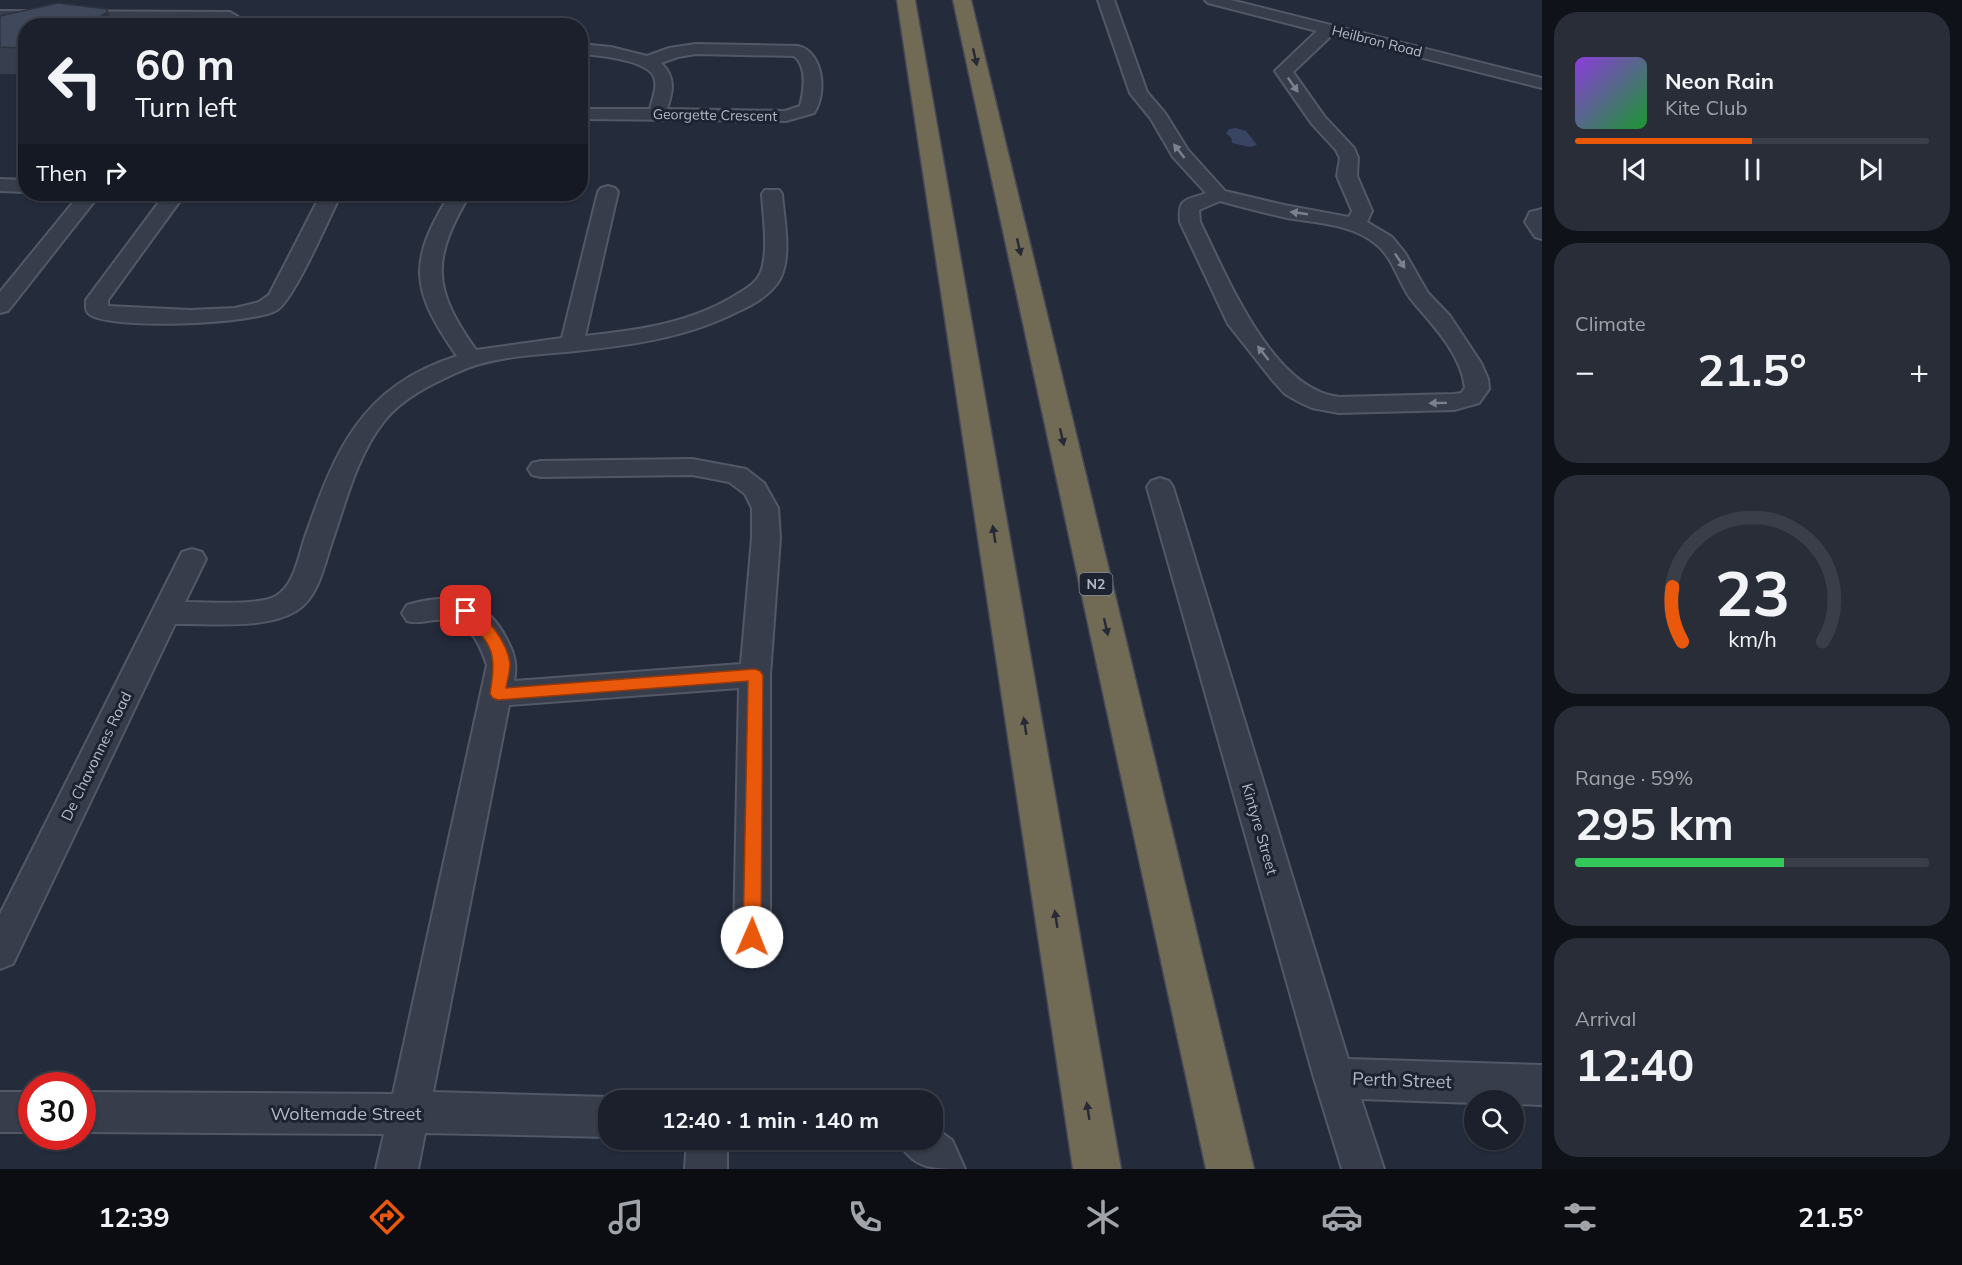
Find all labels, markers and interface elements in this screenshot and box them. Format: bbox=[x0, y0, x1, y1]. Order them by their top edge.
street label: Heilbron Road bbox=[1330, 21, 1424, 61]
text: 60 m bbox=[135, 38, 235, 91]
icon: left bbox=[36, 42, 114, 120]
one-way arrow bbox=[971, 48, 980, 67]
text: Neon Rain bbox=[1665, 67, 1774, 95]
one-way arrow bbox=[1286, 77, 1298, 92]
text: Turn left bbox=[135, 90, 237, 124]
text: Kite Club bbox=[1665, 95, 1747, 120]
street label: Georgette Crescent bbox=[653, 105, 777, 125]
one-way arrow bbox=[1173, 143, 1186, 159]
icon: previous bbox=[1618, 153, 1651, 186]
icon: pause bbox=[1736, 153, 1769, 186]
icon: next bbox=[1854, 153, 1887, 186]
icon: right bbox=[99, 156, 132, 189]
text: Then bbox=[36, 159, 87, 187]
one-way arrow bbox=[1289, 209, 1308, 218]
one-way arrow bbox=[1014, 238, 1024, 256]
one-way arrow bbox=[1394, 252, 1406, 268]
text: Climate bbox=[1575, 311, 1646, 336]
text: 21.5° bbox=[1697, 341, 1807, 397]
one-way arrow bbox=[1258, 346, 1270, 361]
text: − bbox=[1575, 350, 1595, 391]
text: + bbox=[1909, 350, 1929, 391]
one-way arrow bbox=[1429, 398, 1448, 408]
one-way arrow bbox=[1058, 428, 1067, 447]
one-way arrow bbox=[989, 524, 998, 543]
text: 23 bbox=[1715, 553, 1789, 632]
road number: N2 bbox=[1080, 573, 1112, 595]
pin bbox=[440, 585, 491, 636]
icon: arrive bbox=[449, 594, 482, 627]
one-way arrow bbox=[1101, 618, 1111, 636]
text: km/h bbox=[1728, 625, 1776, 652]
street label: De Chavonnes Road bbox=[56, 688, 136, 824]
one-way arrow bbox=[1020, 717, 1029, 736]
text: Range · 59% bbox=[1575, 765, 1693, 790]
street label: Kintyre Street bbox=[1238, 781, 1282, 877]
text: 295 km bbox=[1575, 795, 1734, 851]
position arrow bbox=[720, 905, 784, 969]
one-way arrow bbox=[1052, 909, 1061, 928]
text: Arrival bbox=[1575, 1006, 1636, 1031]
text: 12:40 bbox=[1575, 1036, 1694, 1092]
street label: Perth Street bbox=[1352, 1067, 1452, 1093]
speed limit sign: 30 bbox=[18, 1072, 96, 1150]
map controls bbox=[1464, 1090, 1524, 1150]
button: search bbox=[1464, 1090, 1524, 1150]
street label: Woltemade Street bbox=[270, 1102, 422, 1125]
one-way arrow bbox=[1083, 1102, 1092, 1121]
text: 12:40 · 1 min · 140 m bbox=[662, 1106, 879, 1134]
icon: directions bbox=[366, 1196, 408, 1238]
icon: music bbox=[605, 1196, 647, 1238]
icon: phone bbox=[844, 1196, 886, 1238]
icon: climate bbox=[1082, 1196, 1124, 1238]
icon: car bbox=[1321, 1196, 1363, 1238]
icon: filters bbox=[1559, 1196, 1601, 1238]
text: 12:39 bbox=[98, 1200, 170, 1234]
text: 21.5° bbox=[1798, 1200, 1864, 1234]

